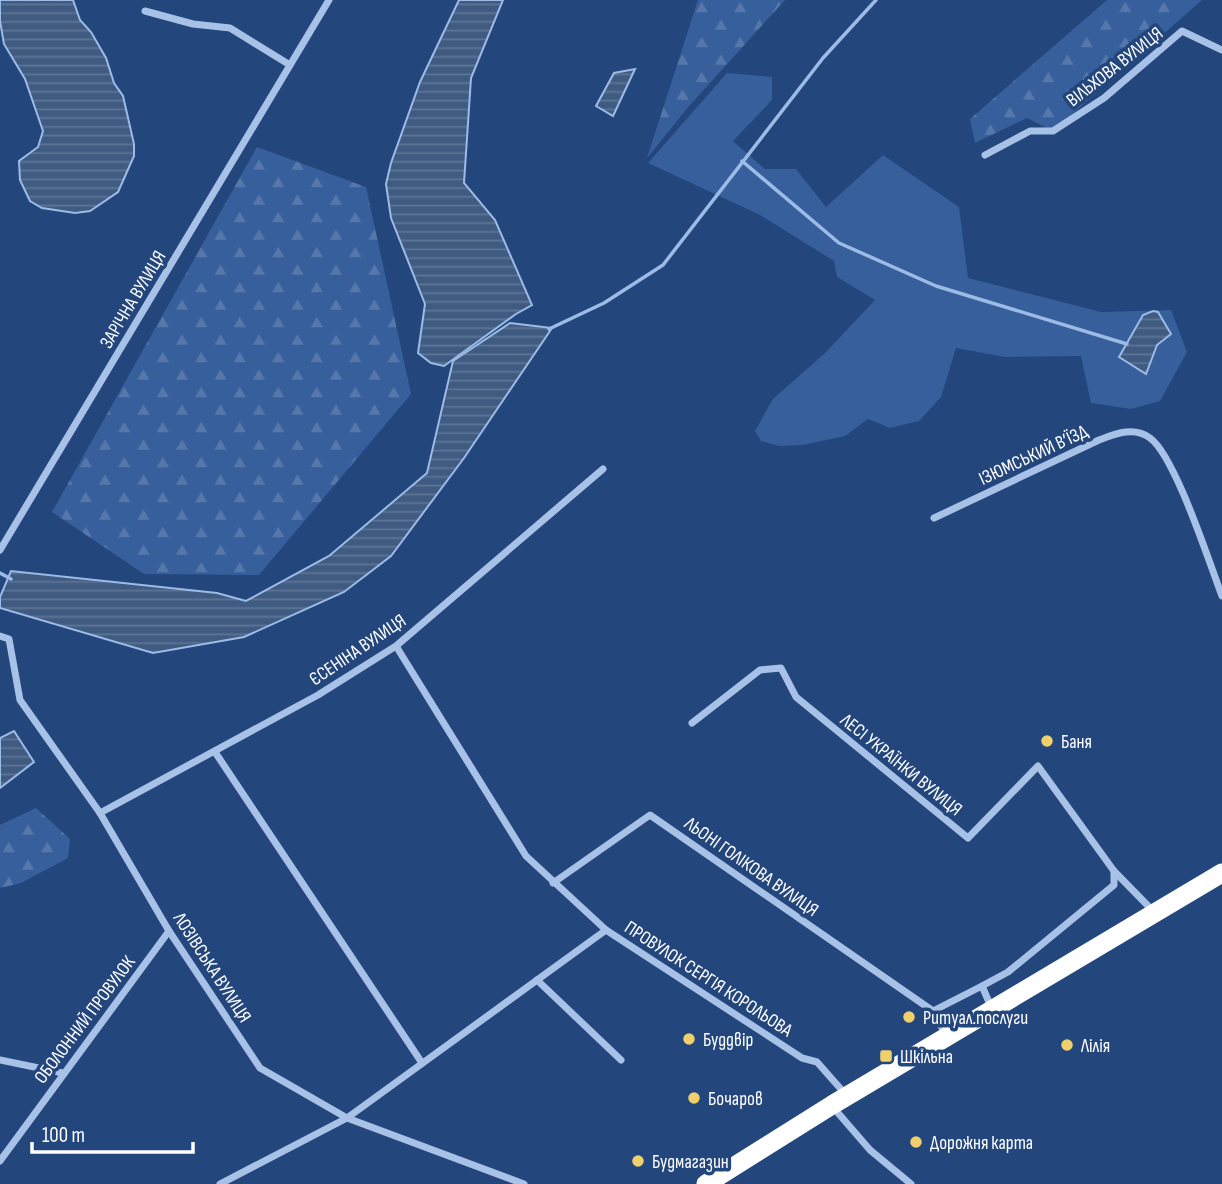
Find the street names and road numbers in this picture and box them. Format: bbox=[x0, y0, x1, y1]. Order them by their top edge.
street label: ВІЛЬХОВА ВУЛИЦЯ bbox=[1062, 22, 1168, 112]
street label: ЗАРІЧНА ВУЛИЦЯ bbox=[95, 247, 171, 353]
street label: ІЗЮМСЬКИЙ В’ЇЗД bbox=[975, 420, 1092, 491]
street label: ЄСЕНІНА ВУЛИЦЯ bbox=[305, 610, 410, 691]
street label: ЛЕСІ УКРАЇНКИ ВУЛИЦЯ bbox=[835, 708, 967, 821]
street label: ЛЬОНІ ГОЛІКОВА ВУЛИЦЯ bbox=[679, 812, 823, 922]
street label: ЛОЗІВСЬКА ВУЛИЦЯ bbox=[167, 908, 256, 1027]
street label: ПРОВУЛОК СЕРГІЯ КОРОЛЬОВА bbox=[620, 916, 797, 1043]
street label: ОБОЛОННИЙ ПРОВУЛОК bbox=[30, 951, 141, 1088]

